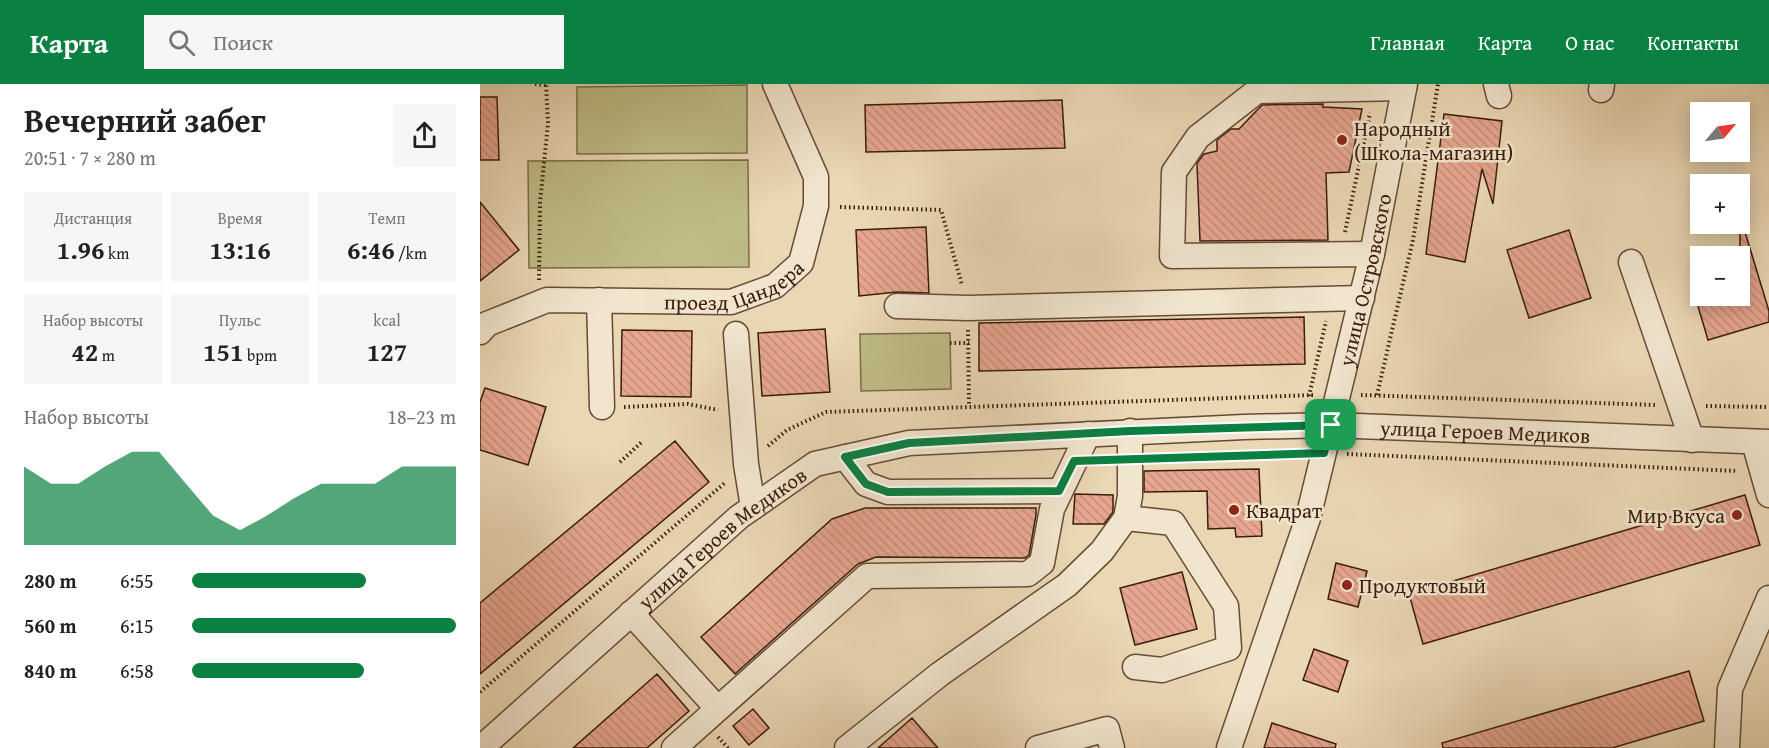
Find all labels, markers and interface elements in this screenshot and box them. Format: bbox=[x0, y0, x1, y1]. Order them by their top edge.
search box bbox=[144, 15, 564, 69]
text: Карта bbox=[30, 22, 108, 63]
icon: search bbox=[165, 26, 198, 59]
text: Поиск bbox=[213, 26, 273, 58]
text: Главная bbox=[1370, 27, 1445, 58]
text: Карта bbox=[1478, 27, 1532, 58]
text: О нас bbox=[1565, 27, 1614, 58]
text: Контакты bbox=[1647, 27, 1739, 58]
text: Вечерний забег bbox=[24, 96, 266, 144]
north arrow bbox=[1690, 102, 1750, 162]
map controls bbox=[1690, 102, 1750, 306]
button: share bbox=[393, 104, 456, 167]
place label: Народный (Школа-магазин) bbox=[1354, 113, 1513, 168]
marker: Народный (Школа-магазин) bbox=[1335, 133, 1349, 147]
text: 20:51 · 7 × 280 m bbox=[24, 143, 156, 172]
button: + bbox=[1690, 174, 1750, 234]
street label: улица Островского bbox=[1330, 191, 1399, 370]
text: Дистанция bbox=[54, 206, 132, 230]
text: Время bbox=[218, 206, 262, 230]
text: Темп bbox=[369, 206, 405, 230]
text: 1.96 bbox=[57, 230, 105, 269]
text: 13:16 bbox=[209, 230, 271, 269]
text: 6:46 bbox=[347, 230, 395, 269]
text: km bbox=[105, 241, 129, 265]
text: /km bbox=[395, 241, 427, 265]
button: − bbox=[1690, 246, 1750, 306]
street label: проезд Цандера bbox=[664, 252, 810, 318]
text: Набор высоты bbox=[43, 308, 143, 332]
text: Пульс bbox=[219, 308, 261, 332]
text: kcal bbox=[373, 308, 401, 332]
text: 42 bbox=[71, 332, 98, 371]
text: 151 bbox=[203, 332, 243, 371]
text: 127 bbox=[367, 332, 407, 371]
text: m bbox=[98, 343, 115, 367]
text: bpm bbox=[243, 343, 277, 367]
pin bbox=[1305, 399, 1356, 450]
text: Набор высоты bbox=[24, 402, 149, 431]
text: 18–23 m bbox=[387, 402, 456, 431]
icon: arrive bbox=[1314, 408, 1347, 441]
street label: улица Героев Медиков bbox=[1378, 411, 1591, 451]
street label: улица Героев Медиков bbox=[630, 459, 813, 617]
place label: Квадрат bbox=[1246, 495, 1322, 526]
place label: Мир Вкуса bbox=[1627, 500, 1725, 531]
marker: Квадрат bbox=[1227, 503, 1241, 517]
marker: Мир Вкуса bbox=[1730, 508, 1744, 522]
text: 280 m bbox=[24, 566, 77, 595]
text: 6:55 bbox=[120, 566, 154, 595]
place label: Продуктовый bbox=[1359, 570, 1486, 601]
marker: Продуктовый bbox=[1340, 578, 1354, 592]
text: 560 m bbox=[24, 611, 77, 640]
text: 6:15 bbox=[120, 611, 154, 640]
text: 840 m bbox=[24, 656, 77, 685]
text: 6:58 bbox=[120, 656, 154, 685]

